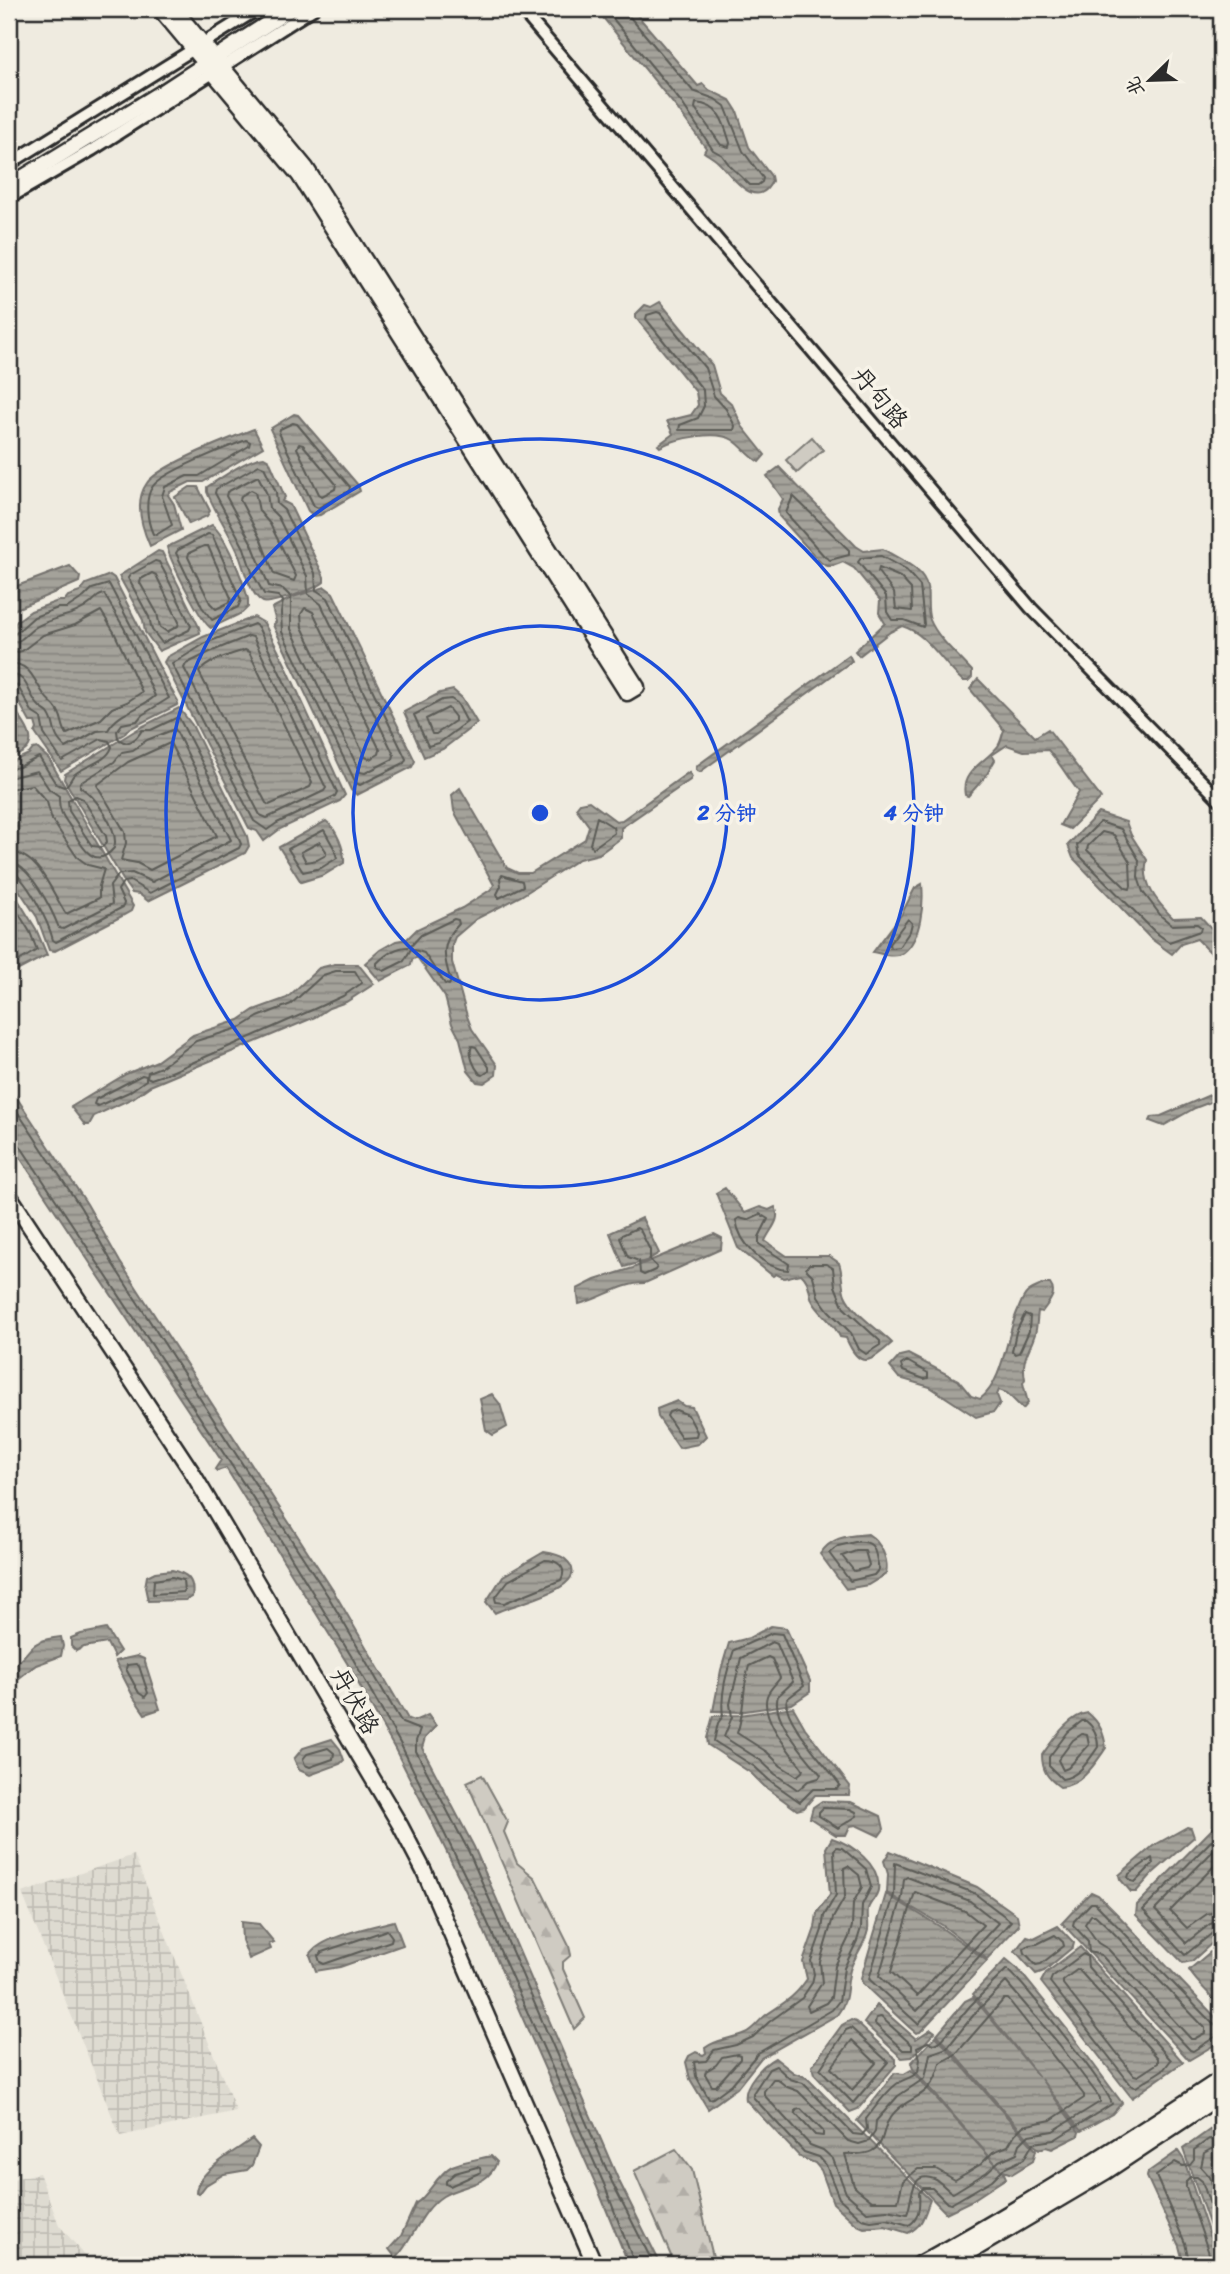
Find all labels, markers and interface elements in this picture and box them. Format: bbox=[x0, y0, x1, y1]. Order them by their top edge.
north arrow bbox=[1114, 46, 1184, 116]
text: 北 bbox=[1116, 71, 1154, 102]
street label: 丹句路 bbox=[841, 357, 919, 439]
text: 2 分钟 bbox=[696, 794, 757, 832]
text: 4 分钟 bbox=[883, 794, 944, 832]
centre of rings bbox=[528, 801, 552, 825]
street label: 丹伏路 bbox=[319, 1659, 391, 1743]

